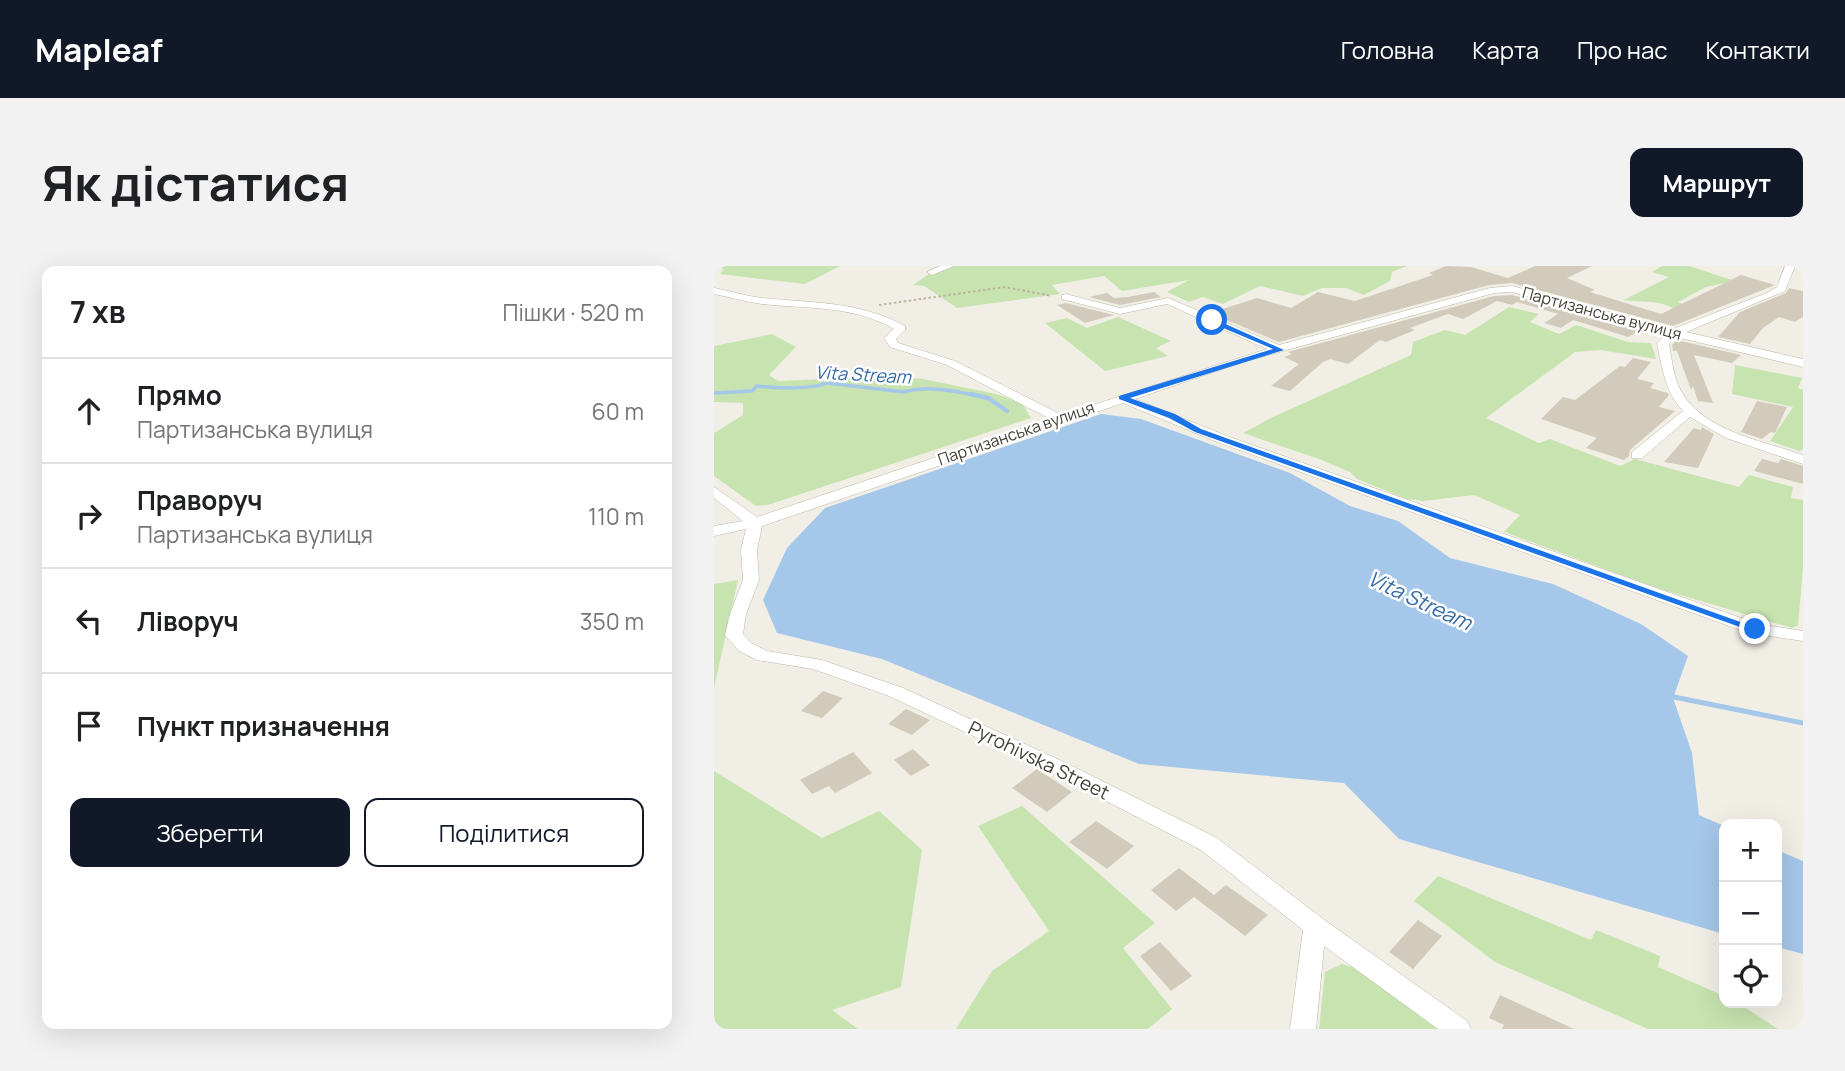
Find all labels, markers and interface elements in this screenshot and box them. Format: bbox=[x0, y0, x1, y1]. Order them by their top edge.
text: Mapleaf bbox=[35, 27, 163, 72]
text: Головна bbox=[1341, 33, 1434, 66]
text: Карта bbox=[1472, 33, 1539, 66]
text: Про нас bbox=[1577, 33, 1668, 66]
text: Контакти bbox=[1706, 33, 1810, 66]
button: Маршрут bbox=[1630, 148, 1803, 217]
text: Як дістатися bbox=[42, 149, 349, 216]
street label: Партизанська вулиця bbox=[1520, 281, 1684, 345]
text: 7 хв bbox=[70, 291, 125, 332]
text: Пішки · 520 m bbox=[503, 296, 644, 328]
route start bbox=[1196, 304, 1227, 335]
water label: Vita Stream bbox=[815, 360, 913, 389]
text: Прямо bbox=[137, 377, 222, 413]
icon: ahead bbox=[70, 392, 108, 430]
text: 60 m bbox=[592, 395, 644, 427]
street label: Партизанська вулиця bbox=[935, 396, 1097, 470]
text: Партизанська вулиця bbox=[137, 413, 373, 445]
text: Праворуч bbox=[137, 482, 262, 518]
icon: right bbox=[70, 497, 108, 535]
text: 110 m bbox=[588, 500, 644, 532]
text: Партизанська вулиця bbox=[137, 518, 373, 550]
water label: Vita Stream bbox=[1363, 564, 1478, 637]
icon: left bbox=[70, 602, 108, 640]
text: Ліворуч bbox=[137, 603, 239, 639]
text: 350 m bbox=[580, 605, 644, 637]
route end bbox=[1739, 613, 1770, 644]
icon: arrive bbox=[70, 707, 108, 745]
text: Пункт призначення bbox=[137, 708, 390, 744]
street label: Pyrohivska Street bbox=[964, 715, 1114, 805]
button: Зберегти bbox=[70, 798, 350, 867]
button: Поділитися bbox=[364, 798, 644, 867]
map controls bbox=[1719, 819, 1782, 1008]
button: + bbox=[1719, 819, 1782, 882]
button: − bbox=[1719, 882, 1782, 945]
button: locate bbox=[1719, 945, 1782, 1008]

